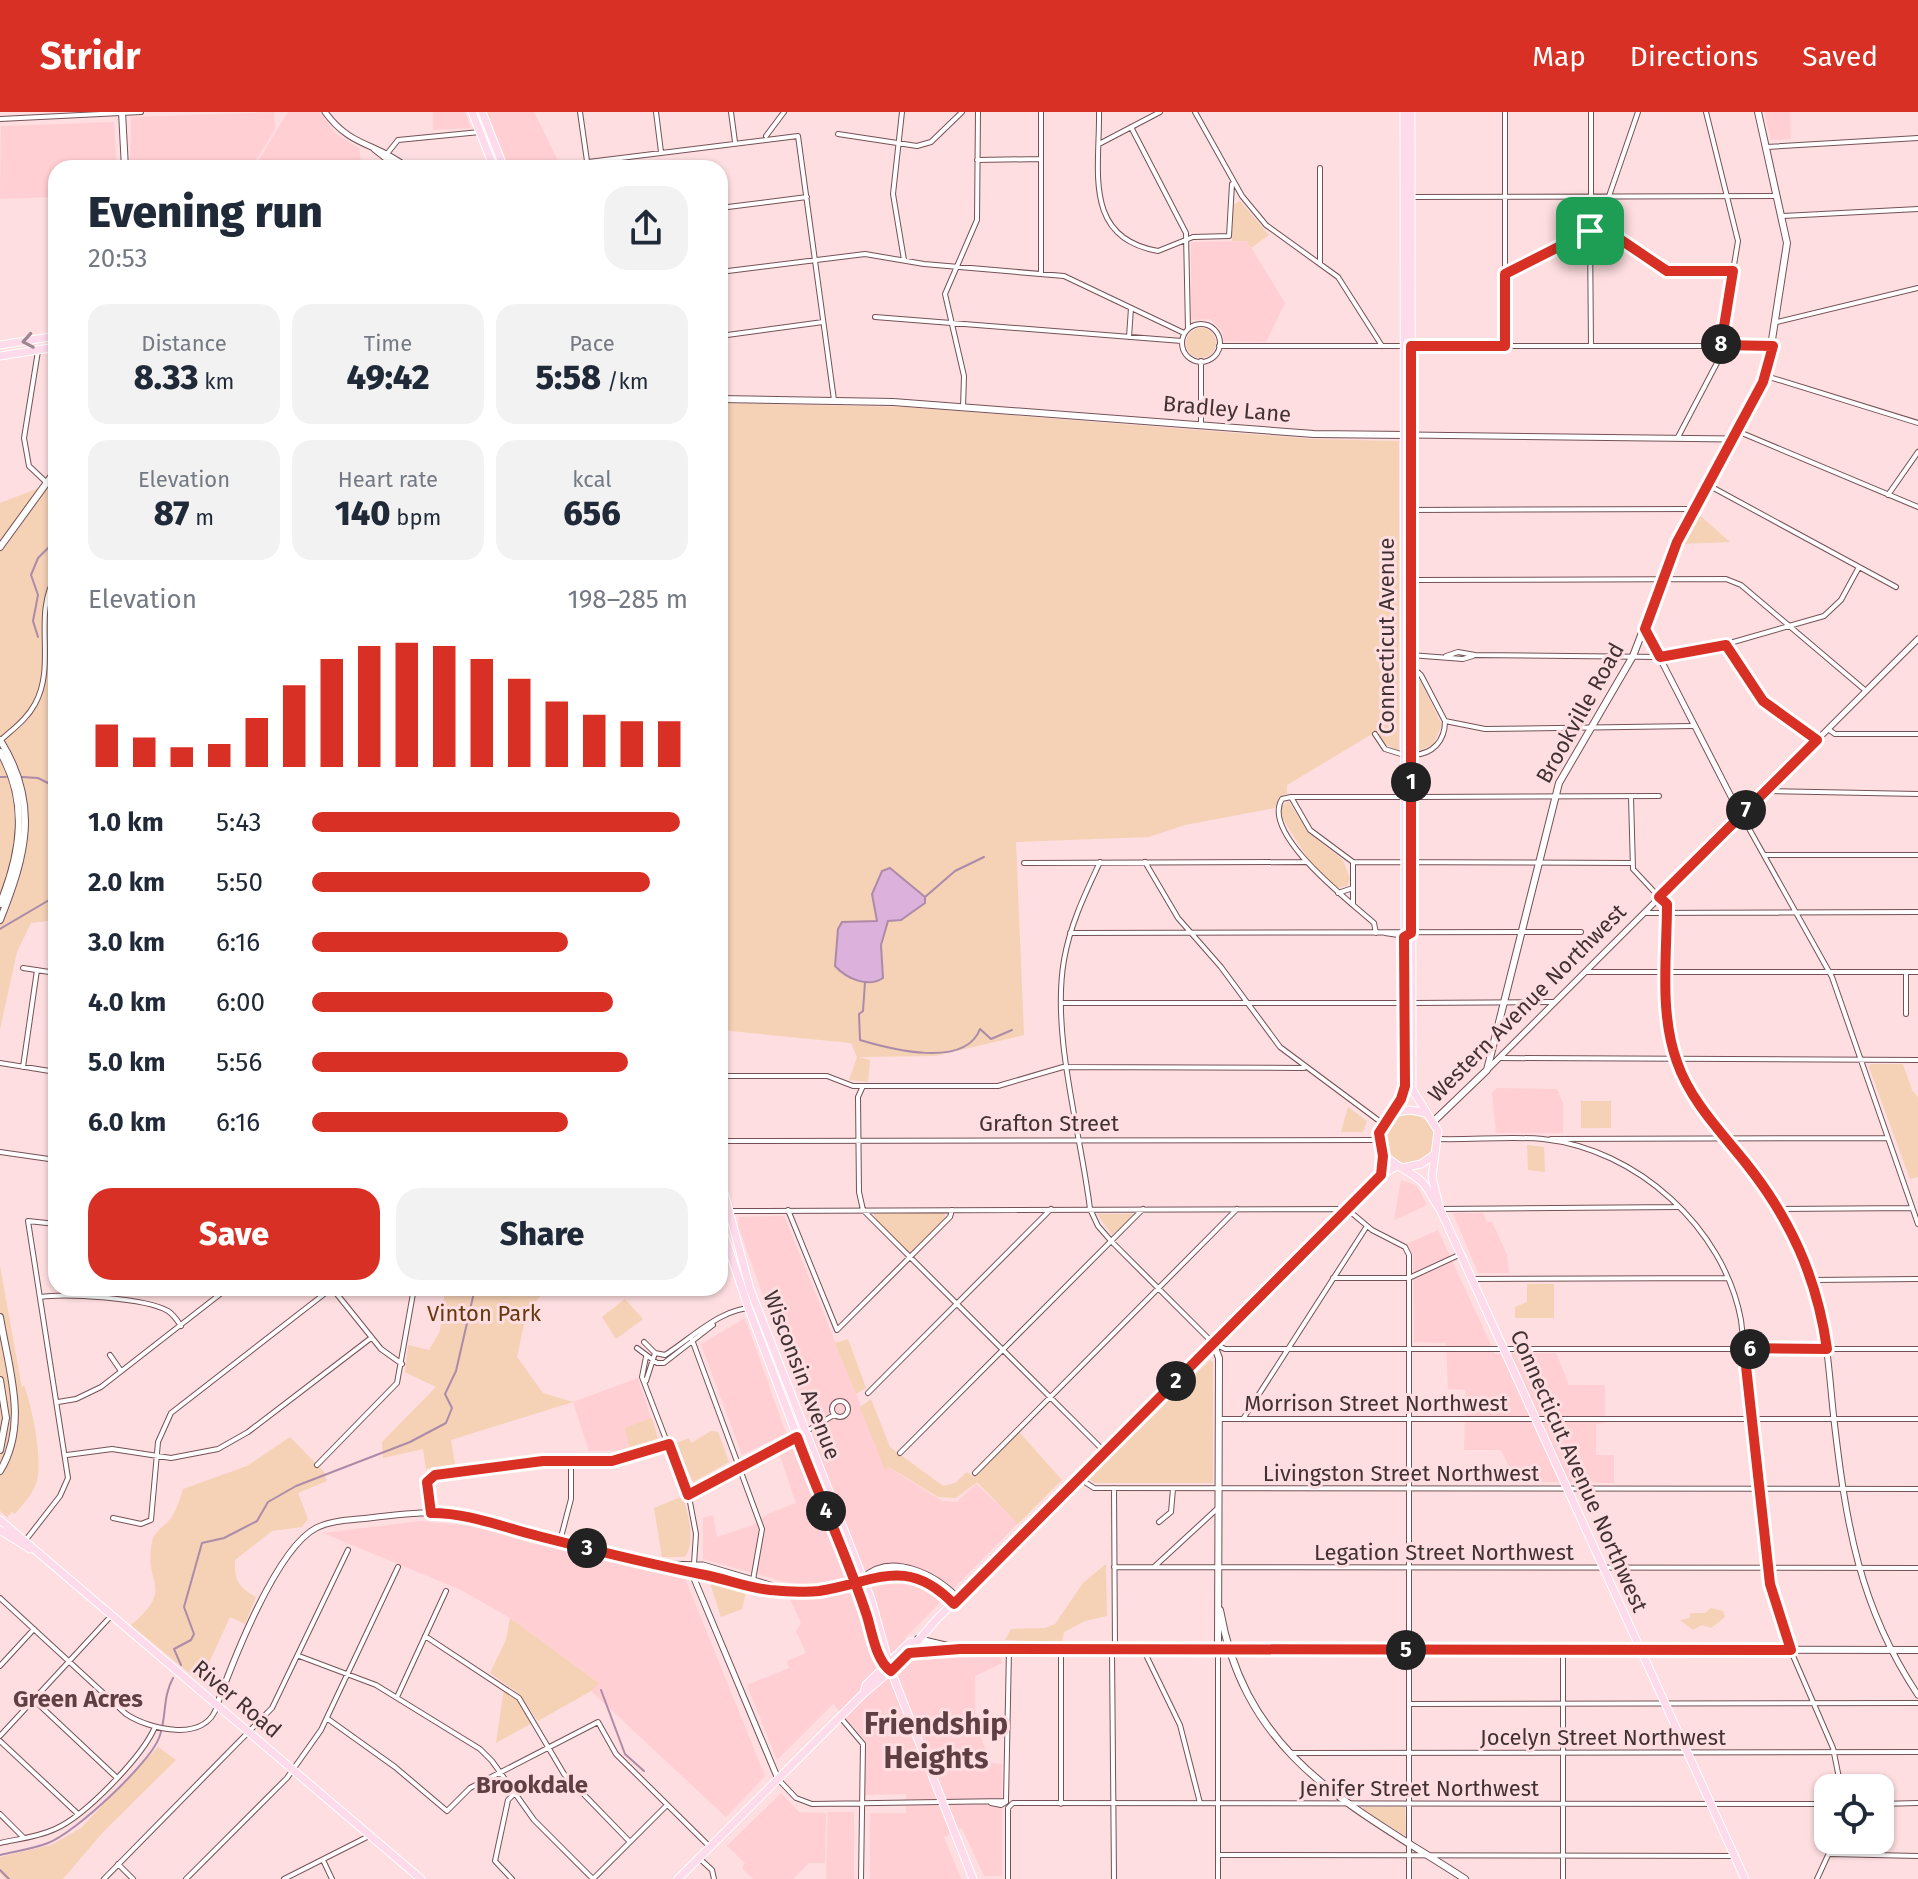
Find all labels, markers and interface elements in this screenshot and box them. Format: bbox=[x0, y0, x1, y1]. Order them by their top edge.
text: Stridr bbox=[40, 33, 140, 79]
text: Map bbox=[1532, 40, 1586, 73]
text: Directions bbox=[1630, 40, 1758, 73]
text: Saved bbox=[1802, 40, 1878, 73]
text: Evening run bbox=[88, 186, 323, 239]
button: share bbox=[604, 186, 688, 270]
pin bbox=[1556, 197, 1624, 265]
icon: arrive bbox=[1568, 209, 1612, 253]
text: 20:53 bbox=[88, 243, 148, 274]
pin: 8 bbox=[1701, 324, 1741, 364]
text: Distance bbox=[141, 330, 227, 357]
text: Time bbox=[364, 330, 412, 357]
text: Pace bbox=[569, 330, 615, 357]
text: 8 bbox=[1715, 330, 1727, 357]
one-way arrow bbox=[21, 331, 35, 348]
text: 8.33 bbox=[134, 357, 198, 398]
text: 49:42 bbox=[347, 357, 429, 398]
text: 5:58 bbox=[535, 357, 601, 398]
text: km bbox=[198, 368, 234, 395]
text: /km bbox=[601, 368, 649, 395]
street label: Bradley Lane bbox=[1162, 390, 1292, 428]
text: Elevation bbox=[138, 466, 230, 493]
text: Heart rate bbox=[338, 466, 438, 493]
text: kcal bbox=[572, 466, 612, 493]
text: 87 bbox=[154, 493, 190, 534]
text: 140 bbox=[335, 493, 391, 534]
text: 656 bbox=[563, 493, 621, 534]
text: m bbox=[190, 504, 214, 531]
text: bpm bbox=[391, 504, 441, 531]
street label: Connecticut Avenue bbox=[1373, 537, 1400, 735]
text: Elevation bbox=[88, 584, 197, 615]
text: 198–285 m bbox=[567, 584, 688, 615]
street label: Brookville Road bbox=[1530, 638, 1630, 788]
pin: 1 bbox=[1391, 762, 1431, 802]
text: 1 bbox=[1406, 768, 1416, 795]
pin: 7 bbox=[1726, 790, 1766, 830]
text: 7 bbox=[1741, 796, 1751, 823]
text: 1.0 km bbox=[88, 807, 164, 838]
text: 5:43 bbox=[216, 807, 262, 838]
text: 2.0 km bbox=[88, 867, 165, 898]
text: 5:50 bbox=[216, 867, 263, 898]
street label: Western Avenue Northwest bbox=[1422, 898, 1632, 1108]
text: 3.0 km bbox=[88, 927, 165, 958]
text: 6:16 bbox=[216, 927, 260, 958]
text: 4.0 km bbox=[88, 987, 166, 1018]
text: 6:00 bbox=[216, 987, 265, 1018]
text: 5.0 km bbox=[88, 1047, 166, 1078]
text: 5:56 bbox=[216, 1047, 262, 1078]
text: 6.0 km bbox=[88, 1107, 166, 1138]
text: 6:16 bbox=[216, 1107, 260, 1138]
street label: Grafton Street bbox=[979, 1110, 1119, 1137]
button: Save bbox=[88, 1188, 380, 1280]
button: Share bbox=[396, 1188, 688, 1280]
street label: Wisconsin Avenue bbox=[757, 1287, 847, 1463]
park label: Vinton Park bbox=[427, 1300, 542, 1327]
street label: Connecticut Avenue Northwest bbox=[1504, 1326, 1654, 1616]
pin: 6 bbox=[1730, 1329, 1770, 1369]
text: 6 bbox=[1744, 1335, 1756, 1362]
pin: 2 bbox=[1156, 1361, 1196, 1401]
text: 2 bbox=[1170, 1367, 1182, 1394]
street label: Morrison Street Northwest bbox=[1244, 1390, 1508, 1417]
street label: Livingston Street Northwest bbox=[1263, 1460, 1539, 1487]
pin: 4 bbox=[806, 1491, 846, 1531]
text: 4 bbox=[820, 1497, 832, 1524]
pin: 3 bbox=[567, 1528, 607, 1568]
text: 3 bbox=[581, 1534, 593, 1561]
street label: Legation Street Northwest bbox=[1314, 1539, 1574, 1566]
pin: 5 bbox=[1386, 1630, 1426, 1670]
text: 5 bbox=[1400, 1636, 1412, 1663]
street label: River Road bbox=[187, 1654, 287, 1744]
district label: Green Acres bbox=[13, 1685, 143, 1713]
district label: Friendship Heights bbox=[864, 1706, 1008, 1776]
street label: Jocelyn Street Northwest bbox=[1480, 1724, 1726, 1751]
district label: Brookdale bbox=[476, 1771, 588, 1799]
map controls bbox=[1814, 1774, 1894, 1854]
button: locate bbox=[1814, 1774, 1894, 1854]
street label: Jenifer Street Northwest bbox=[1299, 1775, 1539, 1802]

